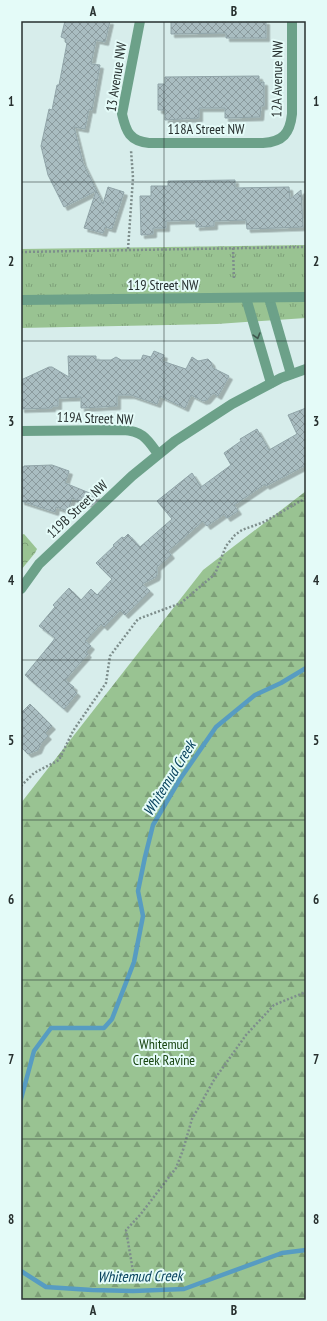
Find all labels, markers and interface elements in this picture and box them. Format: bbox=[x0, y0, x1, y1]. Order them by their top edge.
text: A bbox=[89, 3, 97, 20]
text: B bbox=[231, 3, 237, 20]
street label: 13 Avenue NW bbox=[102, 40, 130, 113]
street label: 12A Avenue NW bbox=[267, 40, 287, 117]
text: 1 bbox=[8, 93, 14, 110]
text: 1 bbox=[313, 93, 319, 110]
street label: 118A Street NW bbox=[168, 120, 245, 138]
text: 2 bbox=[8, 253, 14, 270]
text: 2 bbox=[313, 253, 319, 270]
street label: 119 Street NW bbox=[128, 276, 199, 294]
one-way arrow bbox=[252, 332, 261, 339]
street label: 119A Street NW bbox=[56, 408, 134, 428]
text: 3 bbox=[8, 413, 14, 430]
text: 3 bbox=[313, 413, 319, 430]
street label: 119B Street NW bbox=[43, 476, 112, 542]
text: 4 bbox=[8, 572, 15, 589]
text: 4 bbox=[313, 572, 320, 589]
text: 5 bbox=[8, 732, 14, 749]
text: 5 bbox=[313, 732, 319, 749]
water label: Whitemud Creek bbox=[138, 735, 201, 819]
text: 6 bbox=[8, 891, 14, 908]
text: 6 bbox=[313, 891, 319, 908]
park label: Whitemud Creek Ravine bbox=[133, 1035, 195, 1069]
text: 7 bbox=[8, 1051, 14, 1068]
text: 7 bbox=[313, 1051, 319, 1068]
text: 8 bbox=[8, 1211, 14, 1228]
text: 8 bbox=[313, 1211, 319, 1228]
water label: Whitemud Creek bbox=[97, 1266, 185, 1286]
text: A bbox=[89, 1302, 97, 1319]
text: B bbox=[231, 1302, 237, 1319]

